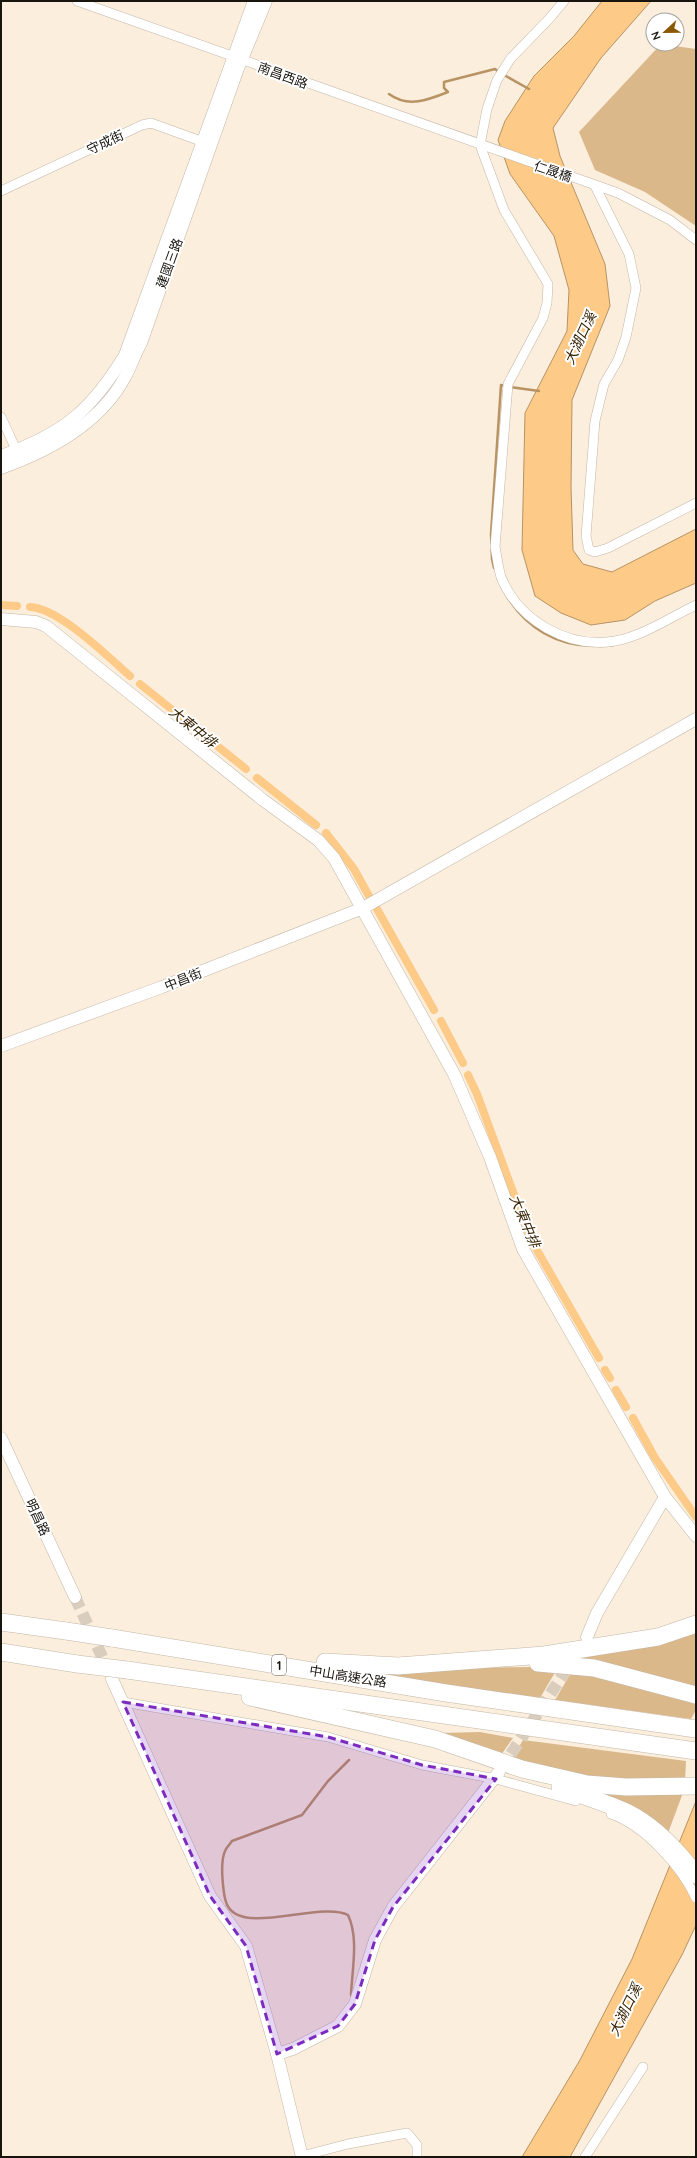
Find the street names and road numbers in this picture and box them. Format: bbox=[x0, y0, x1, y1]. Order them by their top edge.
street label: 南昌西路 bbox=[256, 59, 310, 91]
street label: 守成街 bbox=[84, 127, 126, 157]
street label: 仁晟橋 bbox=[532, 157, 574, 185]
street label: 建國三路 bbox=[153, 236, 185, 290]
street label: 中昌街 bbox=[162, 964, 204, 994]
street label: 明昌路 bbox=[23, 1496, 53, 1538]
road number: 1 bbox=[272, 1655, 286, 1675]
street label: 中山高速公路 bbox=[308, 1662, 388, 1690]

